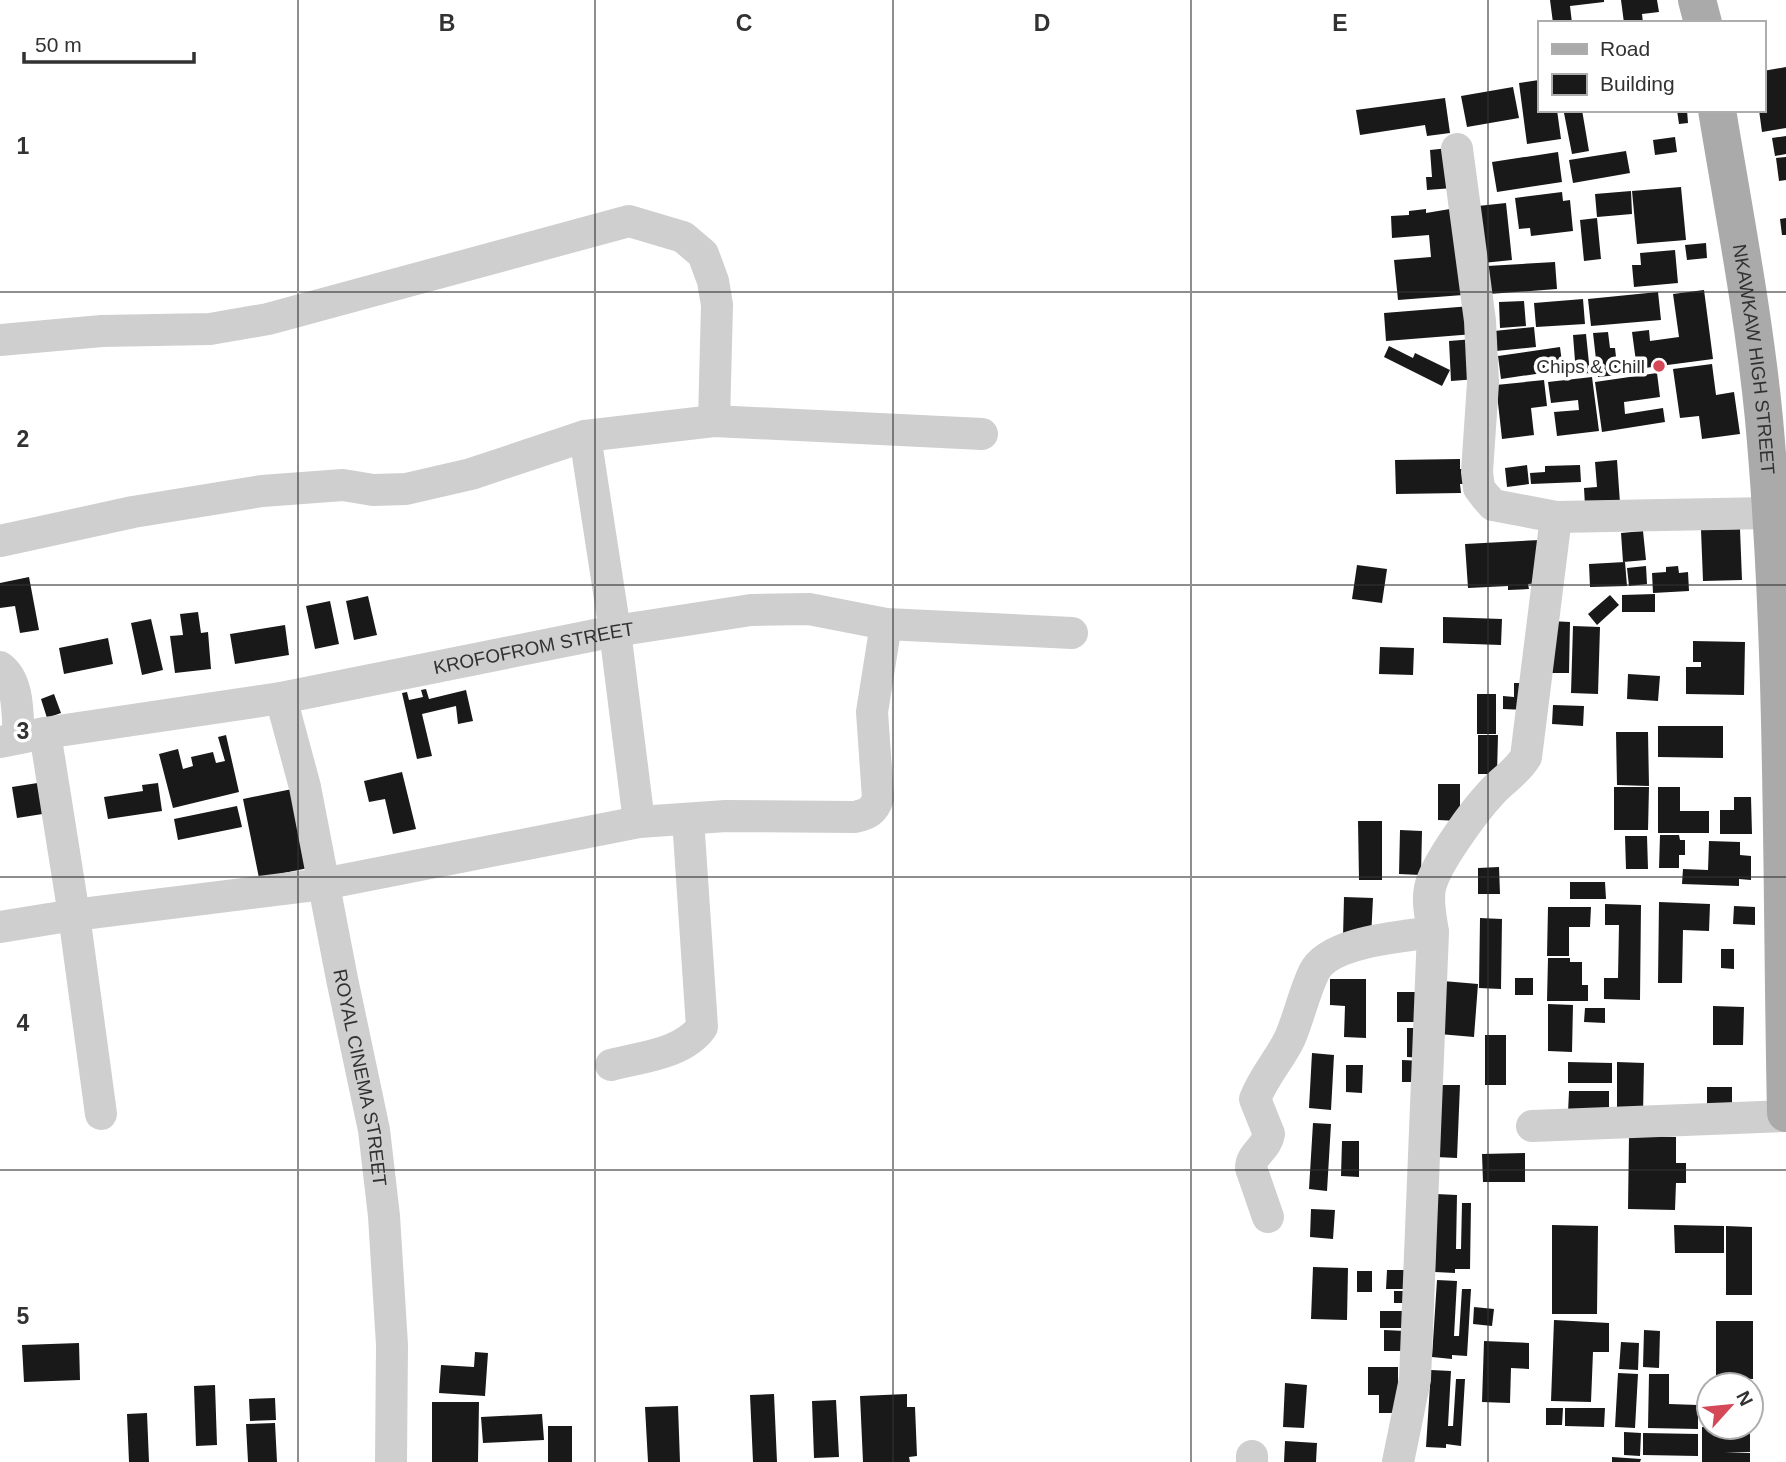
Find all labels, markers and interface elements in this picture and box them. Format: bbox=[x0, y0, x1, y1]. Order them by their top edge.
text: B bbox=[439, 10, 455, 36]
text: C bbox=[736, 10, 752, 36]
text: D bbox=[1034, 10, 1050, 36]
text: E bbox=[1332, 10, 1348, 36]
scale bar bbox=[24, 21, 194, 65]
legend bbox=[1538, 21, 1765, 112]
text: 50 m bbox=[35, 33, 82, 56]
text: Road bbox=[1600, 37, 1650, 60]
text: Building bbox=[1600, 72, 1675, 95]
text: 1 bbox=[17, 133, 30, 159]
street label: NKAWKAW HIGH STREET bbox=[1729, 242, 1779, 475]
place label: Chips & Chill bbox=[1536, 356, 1645, 377]
marker: Chips & Chill bbox=[1651, 358, 1667, 374]
text: 2 bbox=[17, 426, 29, 452]
street label: KROFOFROM STREET bbox=[432, 618, 636, 678]
text: 3 bbox=[17, 718, 29, 744]
street label: ROYAL CINEMA STREET bbox=[329, 967, 390, 1188]
text: 4 bbox=[17, 1010, 30, 1036]
text: 5 bbox=[17, 1303, 30, 1329]
north arrow bbox=[1695, 1371, 1765, 1441]
text: N bbox=[1732, 1388, 1757, 1409]

